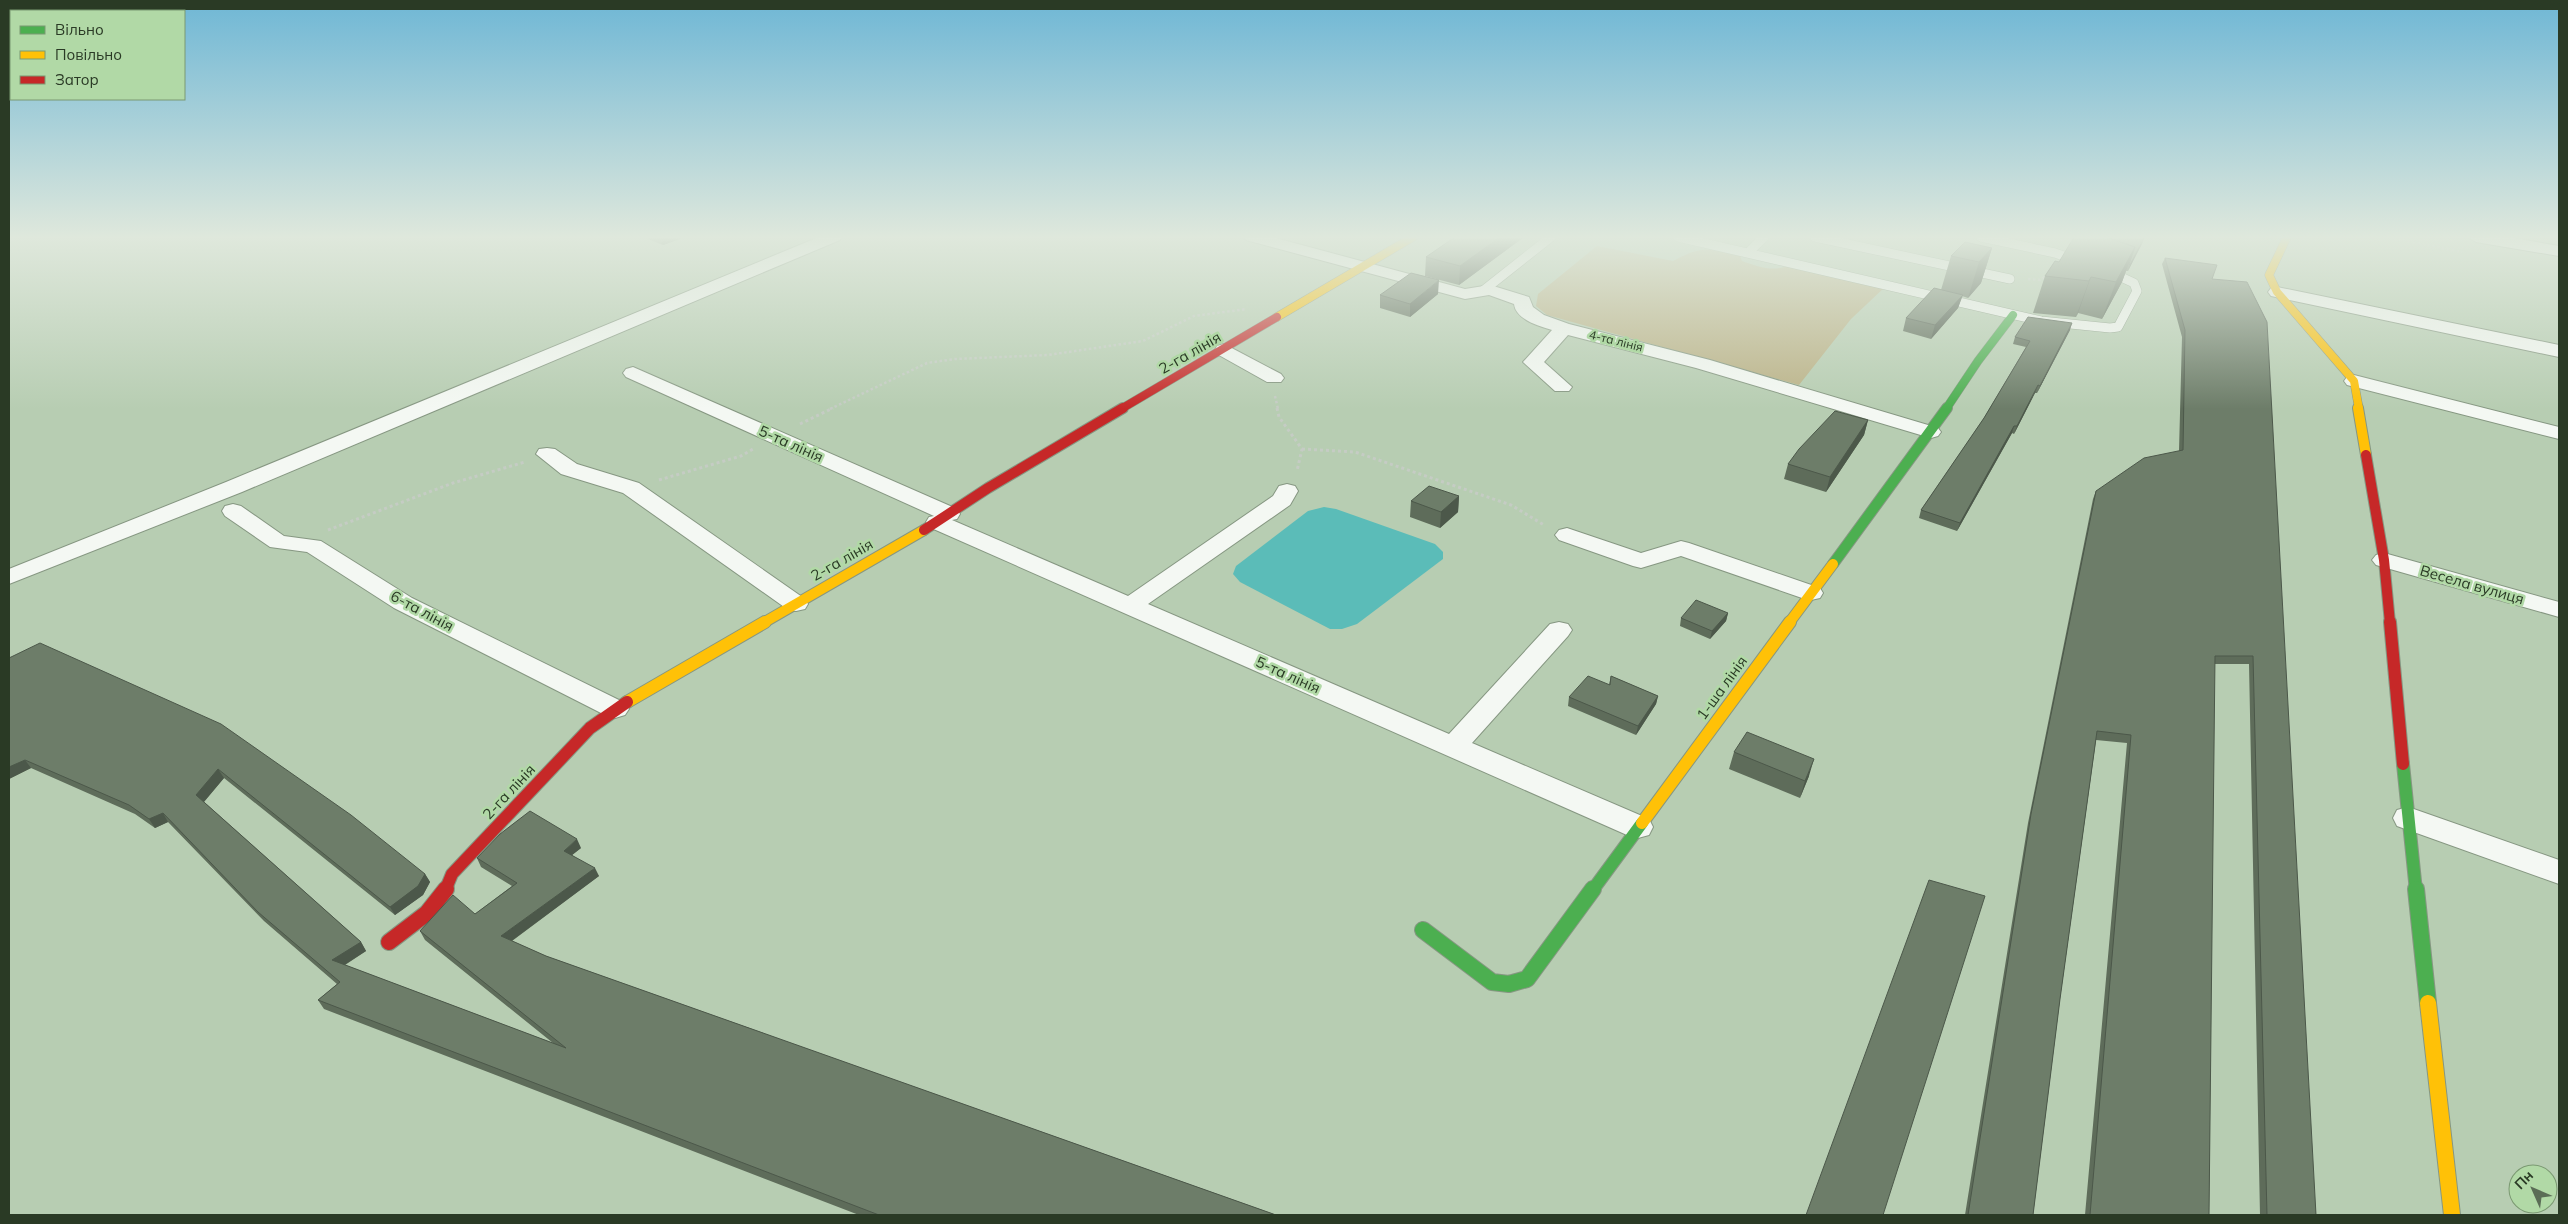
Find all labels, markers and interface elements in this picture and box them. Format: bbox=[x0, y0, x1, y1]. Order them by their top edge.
legend bbox=[10, 10, 185, 100]
text: Вільно bbox=[55, 20, 104, 39]
text: Повільно bbox=[55, 45, 122, 64]
text: Затор bbox=[55, 70, 99, 89]
street label: 2-га лінія bbox=[1155, 327, 1224, 378]
street label: 4-та лінія bbox=[1588, 327, 1645, 354]
street label: 5-та лінія bbox=[756, 421, 826, 466]
street label: 2-га лінія bbox=[807, 534, 876, 585]
street label: Весела вулиця bbox=[2418, 561, 2526, 608]
street label: 6-та лінія bbox=[387, 586, 457, 635]
street label: 5-та лінія bbox=[1253, 652, 1323, 697]
street label: 1-ша лінія bbox=[1692, 652, 1751, 723]
street label: 2-га лінія bbox=[478, 760, 539, 823]
north arrow bbox=[2508, 1164, 2558, 1214]
text: Пн bbox=[2511, 1167, 2537, 1193]

